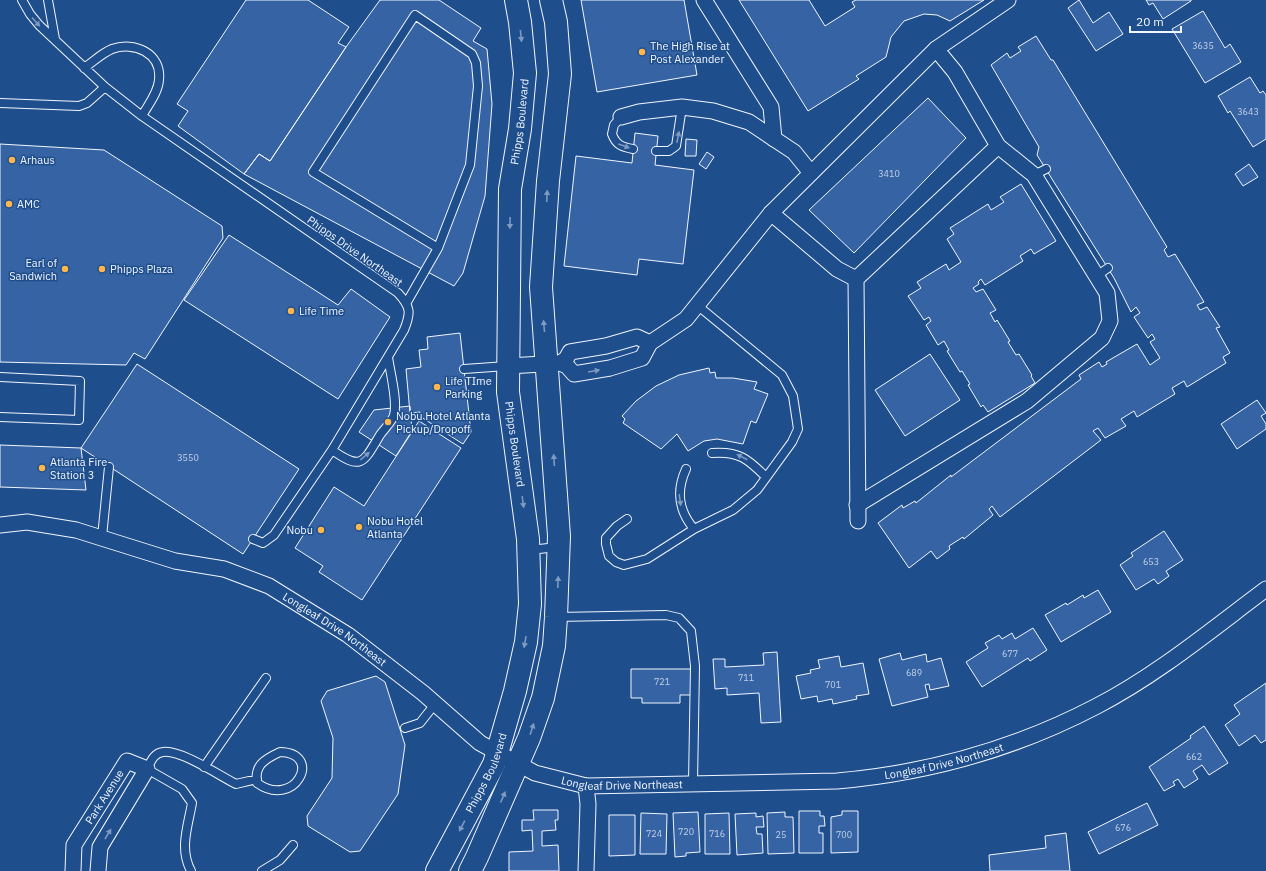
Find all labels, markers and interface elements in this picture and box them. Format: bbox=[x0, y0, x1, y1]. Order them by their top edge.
scale bar bbox=[1130, 8, 1181, 34]
text: 20 m bbox=[1136, 14, 1164, 29]
one-way arrow bbox=[32, 16, 41, 27]
one-way arrow bbox=[518, 30, 525, 42]
place label: The High Rise at Post Alexander bbox=[650, 39, 730, 66]
house number: 3635 bbox=[1192, 40, 1214, 51]
marker: The High Rise at Post Alexander bbox=[637, 47, 647, 57]
street label: Phipps Boulevard bbox=[507, 78, 531, 166]
house number: 3643 bbox=[1237, 106, 1259, 117]
one-way arrow bbox=[675, 131, 681, 143]
one-way arrow bbox=[618, 143, 630, 149]
place label: Arhaus bbox=[20, 153, 55, 167]
marker: Arhaus bbox=[7, 155, 17, 165]
house number: 3410 bbox=[878, 168, 900, 179]
one-way arrow bbox=[544, 190, 551, 202]
place label: AMC bbox=[17, 197, 40, 211]
marker: AMC bbox=[4, 199, 14, 209]
street label: Phipps Drive Northeast bbox=[304, 213, 406, 289]
one-way arrow bbox=[507, 217, 513, 230]
place label: Earl of Sandwich bbox=[9, 256, 57, 283]
place label: Phipps Plaza bbox=[110, 262, 173, 276]
marker: Earl of Sandwich bbox=[60, 264, 70, 274]
marker: Phipps Plaza bbox=[97, 264, 107, 274]
place label: Life Time bbox=[299, 304, 344, 318]
marker: Life Time bbox=[286, 306, 296, 316]
one-way arrow bbox=[541, 320, 548, 332]
one-way arrow bbox=[588, 368, 600, 374]
place label: Life TIme Parking bbox=[445, 374, 492, 401]
marker: Life TIme Parking bbox=[432, 382, 442, 392]
street label: Phipps Boulevard bbox=[502, 400, 528, 488]
place label: Nobu Hotel Atlanta Pickup/Dropoff bbox=[396, 409, 490, 436]
marker: Nobu Hotel Atlanta Pickup/Dropoff bbox=[383, 417, 393, 427]
house number: 3550 bbox=[177, 452, 199, 463]
one-way arrow bbox=[360, 452, 371, 461]
one-way arrow bbox=[551, 454, 558, 466]
one-way arrow bbox=[736, 454, 748, 461]
place label: Atlanta Fire Station 3 bbox=[50, 455, 107, 482]
marker: Atlanta Fire Station 3 bbox=[37, 463, 47, 473]
one-way arrow bbox=[677, 494, 683, 506]
one-way arrow bbox=[520, 496, 526, 508]
place label: Nobu Hotel Atlanta bbox=[367, 514, 423, 541]
marker: Nobu Hotel Atlanta bbox=[354, 522, 364, 532]
place label: Nobu bbox=[286, 523, 313, 537]
marker: Nobu bbox=[316, 525, 326, 535]
house number: 653 bbox=[1143, 556, 1159, 567]
one-way arrow bbox=[555, 575, 561, 588]
street label: Longleaf Drive Northeast bbox=[280, 589, 389, 669]
one-way arrow bbox=[522, 636, 528, 648]
house number: 677 bbox=[1002, 648, 1018, 659]
house number: 689 bbox=[906, 667, 922, 678]
house number: 711 bbox=[738, 672, 754, 683]
house number: 721 bbox=[654, 676, 670, 687]
house number: 701 bbox=[825, 679, 841, 690]
one-way arrow bbox=[530, 722, 536, 734]
street label: Phipps Boulevard bbox=[462, 731, 510, 815]
street label: Longleaf Drive Northeast bbox=[883, 740, 1005, 782]
house number: 662 bbox=[1186, 751, 1202, 762]
street label: Park Avenue bbox=[82, 767, 127, 827]
street label: Longleaf Drive Northeast bbox=[560, 773, 683, 793]
one-way arrow bbox=[500, 791, 506, 803]
one-way arrow bbox=[459, 820, 465, 832]
house number: 676 bbox=[1115, 822, 1131, 833]
house number: 720 bbox=[678, 826, 694, 837]
one-way arrow bbox=[104, 828, 111, 840]
house number: 724 bbox=[646, 828, 662, 839]
house number: 716 bbox=[709, 828, 725, 839]
house number: 25 bbox=[776, 829, 786, 840]
house number: 700 bbox=[836, 829, 852, 840]

